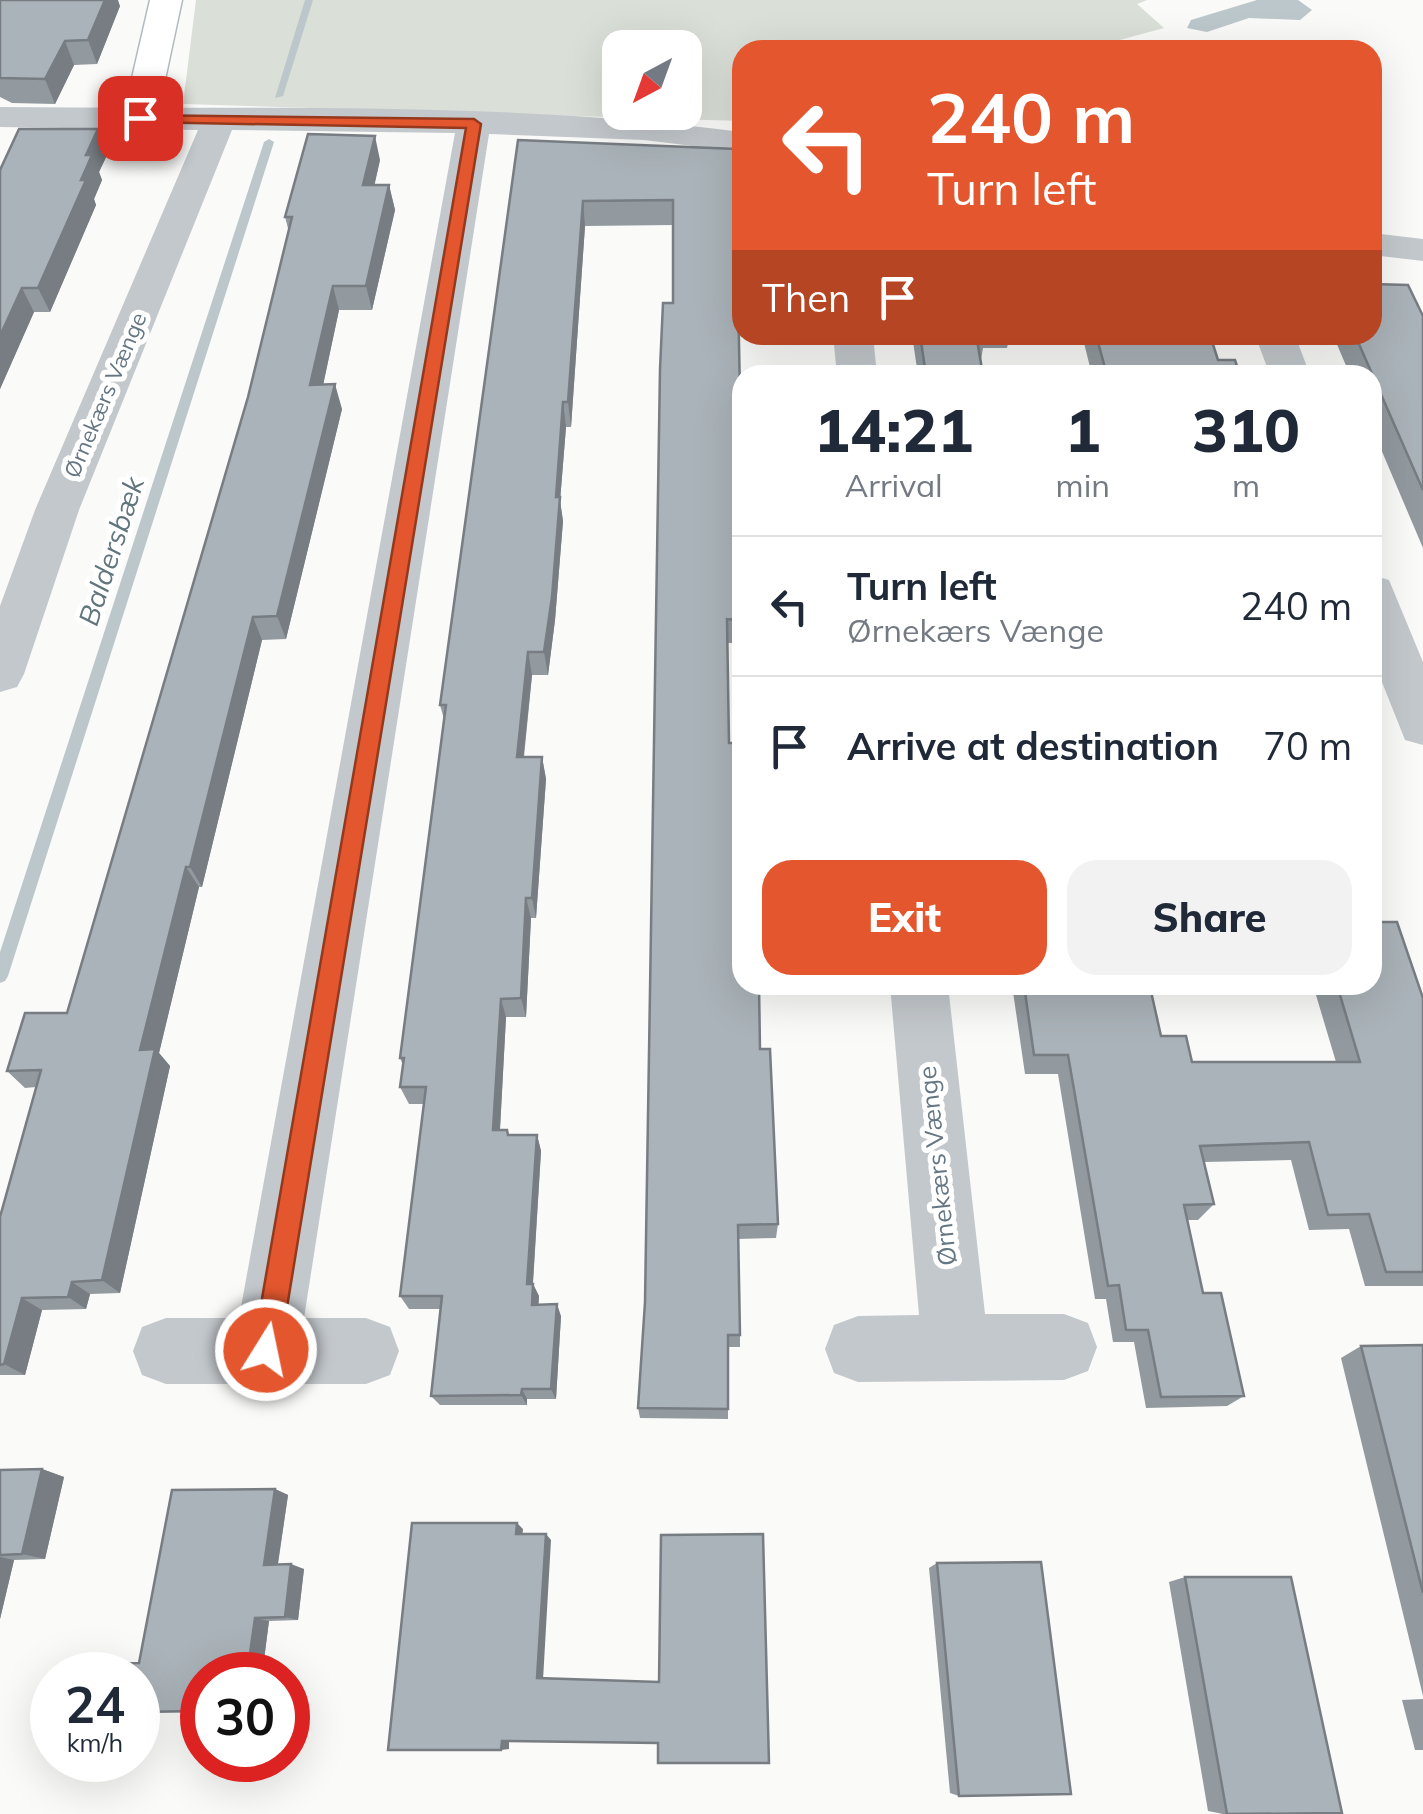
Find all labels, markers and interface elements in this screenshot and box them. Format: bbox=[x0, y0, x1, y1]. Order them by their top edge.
north arrow bbox=[602, 30, 702, 130]
map controls bbox=[602, 30, 702, 130]
text: 240 m bbox=[927, 73, 1135, 161]
pin bbox=[98, 76, 183, 161]
icon: left bbox=[762, 80, 892, 210]
icon: arrive bbox=[113, 91, 168, 146]
text: Turn left bbox=[927, 160, 1096, 216]
icon: arrive bbox=[870, 270, 925, 325]
text: Then bbox=[762, 274, 850, 322]
street label: Ørnekærs Vænge bbox=[58, 308, 152, 482]
text: 14:21 bbox=[814, 392, 974, 467]
text: 1 bbox=[1065, 392, 1101, 467]
text: 310 bbox=[1192, 392, 1300, 467]
text: Arrival bbox=[845, 465, 943, 505]
text: min bbox=[1056, 465, 1110, 505]
text: m bbox=[1232, 465, 1260, 505]
water label: Baldersbæk bbox=[70, 471, 152, 630]
text: Turn left bbox=[847, 562, 997, 610]
icon: left bbox=[762, 579, 817, 634]
text: 240 m bbox=[1240, 582, 1352, 630]
text: Ørnekærs Vænge bbox=[847, 610, 1104, 650]
icon: arrive bbox=[762, 719, 817, 774]
text: Arrive at destination bbox=[847, 722, 1219, 770]
text: 70 m bbox=[1263, 722, 1352, 770]
button: Exit bbox=[762, 860, 1047, 975]
button: Share bbox=[1067, 860, 1352, 975]
street label: Ørnekærs Vænge bbox=[911, 1065, 962, 1267]
position arrow bbox=[214, 1298, 318, 1402]
speed limit sign: 30 bbox=[180, 1652, 310, 1782]
text: 24 bbox=[65, 1673, 125, 1736]
text: km/h bbox=[67, 1727, 123, 1758]

